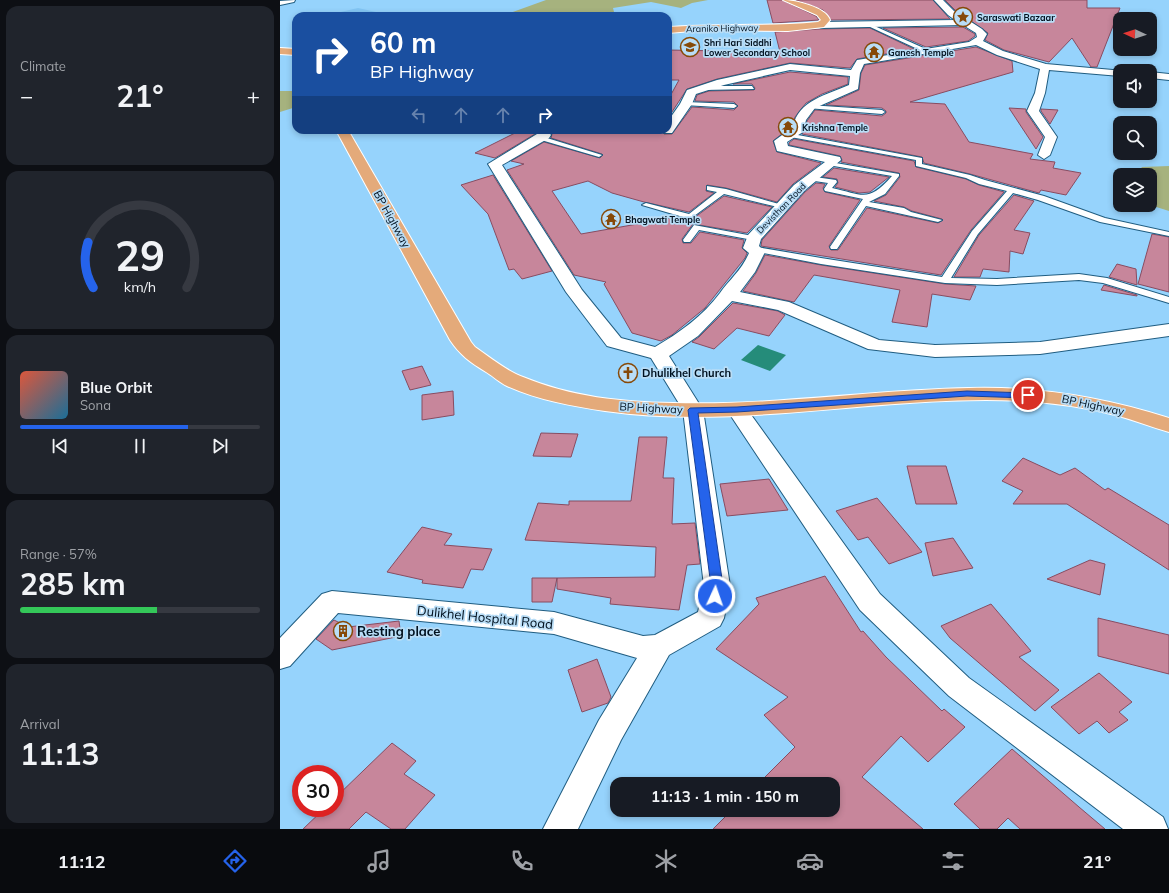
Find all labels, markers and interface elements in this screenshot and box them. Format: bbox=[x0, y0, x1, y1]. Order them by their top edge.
place icon: Saraswati Bazaar bbox=[952, 6, 974, 28]
place label: Saraswati Bazaar bbox=[977, 12, 1055, 23]
north arrow bbox=[1113, 12, 1157, 56]
map controls bbox=[1113, 12, 1157, 212]
street label: Araniko Highway bbox=[686, 22, 758, 35]
text: 60 m bbox=[370, 25, 436, 60]
icon: right bbox=[304, 28, 356, 80]
school or university icon: Shri Hari Siddhi Lower Secondary School bbox=[679, 36, 701, 58]
place label: Shri Hari Siddhi Lower Secondary School bbox=[704, 37, 810, 59]
temple icon: Ganesh Temple bbox=[863, 41, 885, 63]
place label: Ganesh Temple bbox=[888, 47, 954, 58]
text: Climate bbox=[20, 58, 66, 74]
text: BP Highway bbox=[370, 60, 474, 83]
button: sound bbox=[1113, 64, 1157, 108]
text: 21° bbox=[116, 77, 164, 115]
text: − bbox=[20, 82, 33, 110]
text: + bbox=[247, 82, 260, 110]
icon: left bbox=[408, 104, 430, 126]
icon: ahead bbox=[450, 104, 472, 126]
icon: ahead bbox=[492, 104, 514, 126]
icon: right bbox=[534, 104, 556, 126]
temple icon: Krishna Temple bbox=[777, 116, 799, 138]
button: search bbox=[1113, 116, 1157, 160]
place label: Krishna Temple bbox=[802, 122, 868, 133]
button: layers bbox=[1113, 168, 1157, 212]
street label: Devisthan Road bbox=[754, 180, 808, 236]
street label: BP Highway bbox=[371, 188, 414, 250]
temple icon: Bhagwati Temple bbox=[600, 208, 622, 230]
place label: Bhagwati Temple bbox=[625, 214, 700, 225]
text: 29 bbox=[115, 229, 165, 281]
text: km/h bbox=[124, 277, 156, 295]
church icon: Dhulikhel Church bbox=[617, 362, 639, 384]
place label: Dhulikhel Church bbox=[642, 366, 731, 380]
text: Blue Orbit bbox=[80, 378, 152, 397]
pin bbox=[1011, 378, 1045, 412]
icon: arrive bbox=[1017, 384, 1039, 406]
street label: BP Highway bbox=[1061, 392, 1126, 418]
text: Sona bbox=[80, 397, 111, 413]
street label: BP Highway bbox=[619, 399, 683, 417]
icon: previous bbox=[49, 435, 71, 457]
icon: pause bbox=[129, 435, 151, 457]
icon: next bbox=[209, 435, 231, 457]
text: Range · 57% bbox=[20, 546, 97, 562]
text: 285 km bbox=[20, 565, 126, 603]
position arrow bbox=[694, 575, 736, 617]
street label: Dulikhel Hospital Road bbox=[416, 602, 554, 632]
building icon: Resting place bbox=[332, 620, 354, 642]
place label: Resting place bbox=[357, 623, 440, 639]
text: Arrival bbox=[20, 716, 60, 732]
text: 11:13 bbox=[20, 735, 99, 773]
speed limit sign: 30 bbox=[292, 765, 344, 817]
text: 11:13 · 1 min · 150 m bbox=[651, 787, 799, 806]
icon: directions bbox=[221, 847, 249, 875]
icon: music bbox=[365, 847, 393, 875]
icon: phone bbox=[508, 847, 536, 875]
icon: climate bbox=[652, 847, 680, 875]
icon: car bbox=[796, 847, 824, 875]
icon: filters bbox=[939, 847, 967, 875]
text: 11:12 bbox=[58, 850, 105, 873]
text: 21° bbox=[1083, 850, 1111, 873]

